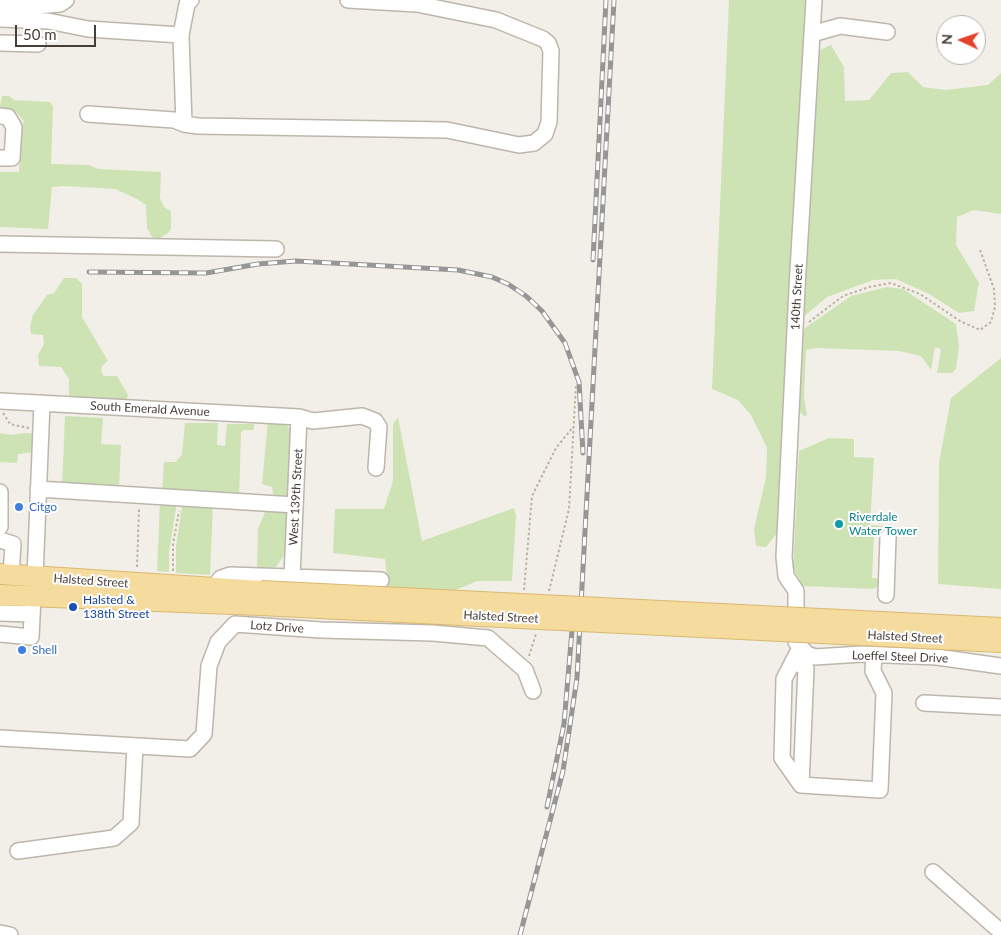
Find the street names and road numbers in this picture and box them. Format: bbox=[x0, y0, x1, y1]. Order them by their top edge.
street label: 140th Street bbox=[788, 263, 806, 331]
street label: South Emerald Avenue bbox=[90, 399, 210, 419]
street label: West 139th Street bbox=[286, 448, 306, 546]
street label: Halsted Street bbox=[53, 571, 129, 591]
street label: Halsted Street bbox=[463, 608, 539, 626]
street label: Lotz Drive bbox=[250, 618, 304, 636]
street label: Halsted Street bbox=[867, 628, 943, 646]
street label: Loeffel Steel Drive bbox=[852, 648, 948, 666]

